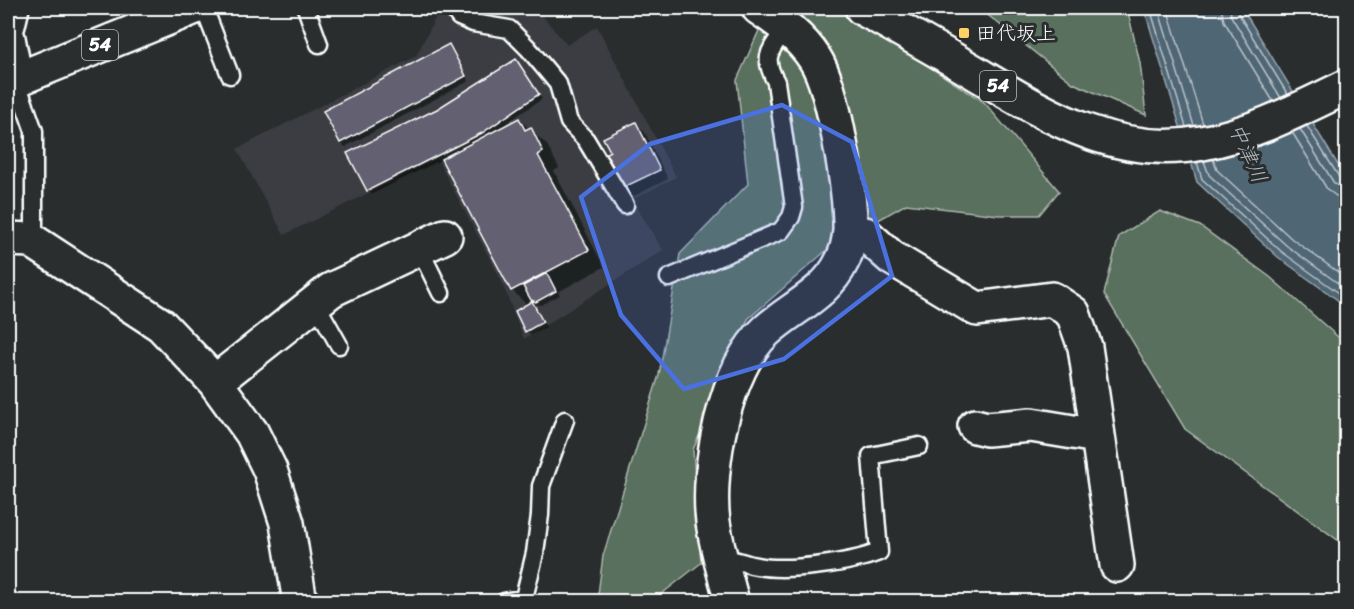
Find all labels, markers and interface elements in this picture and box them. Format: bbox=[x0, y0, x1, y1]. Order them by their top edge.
place label: 田代坂上 bbox=[976, 16, 1056, 51]
marker: 田代坂上 bbox=[957, 26, 971, 40]
road number: 54 bbox=[82, 30, 118, 60]
road number: 54 bbox=[980, 71, 1016, 101]
water label: 中津川 bbox=[1218, 116, 1278, 190]

